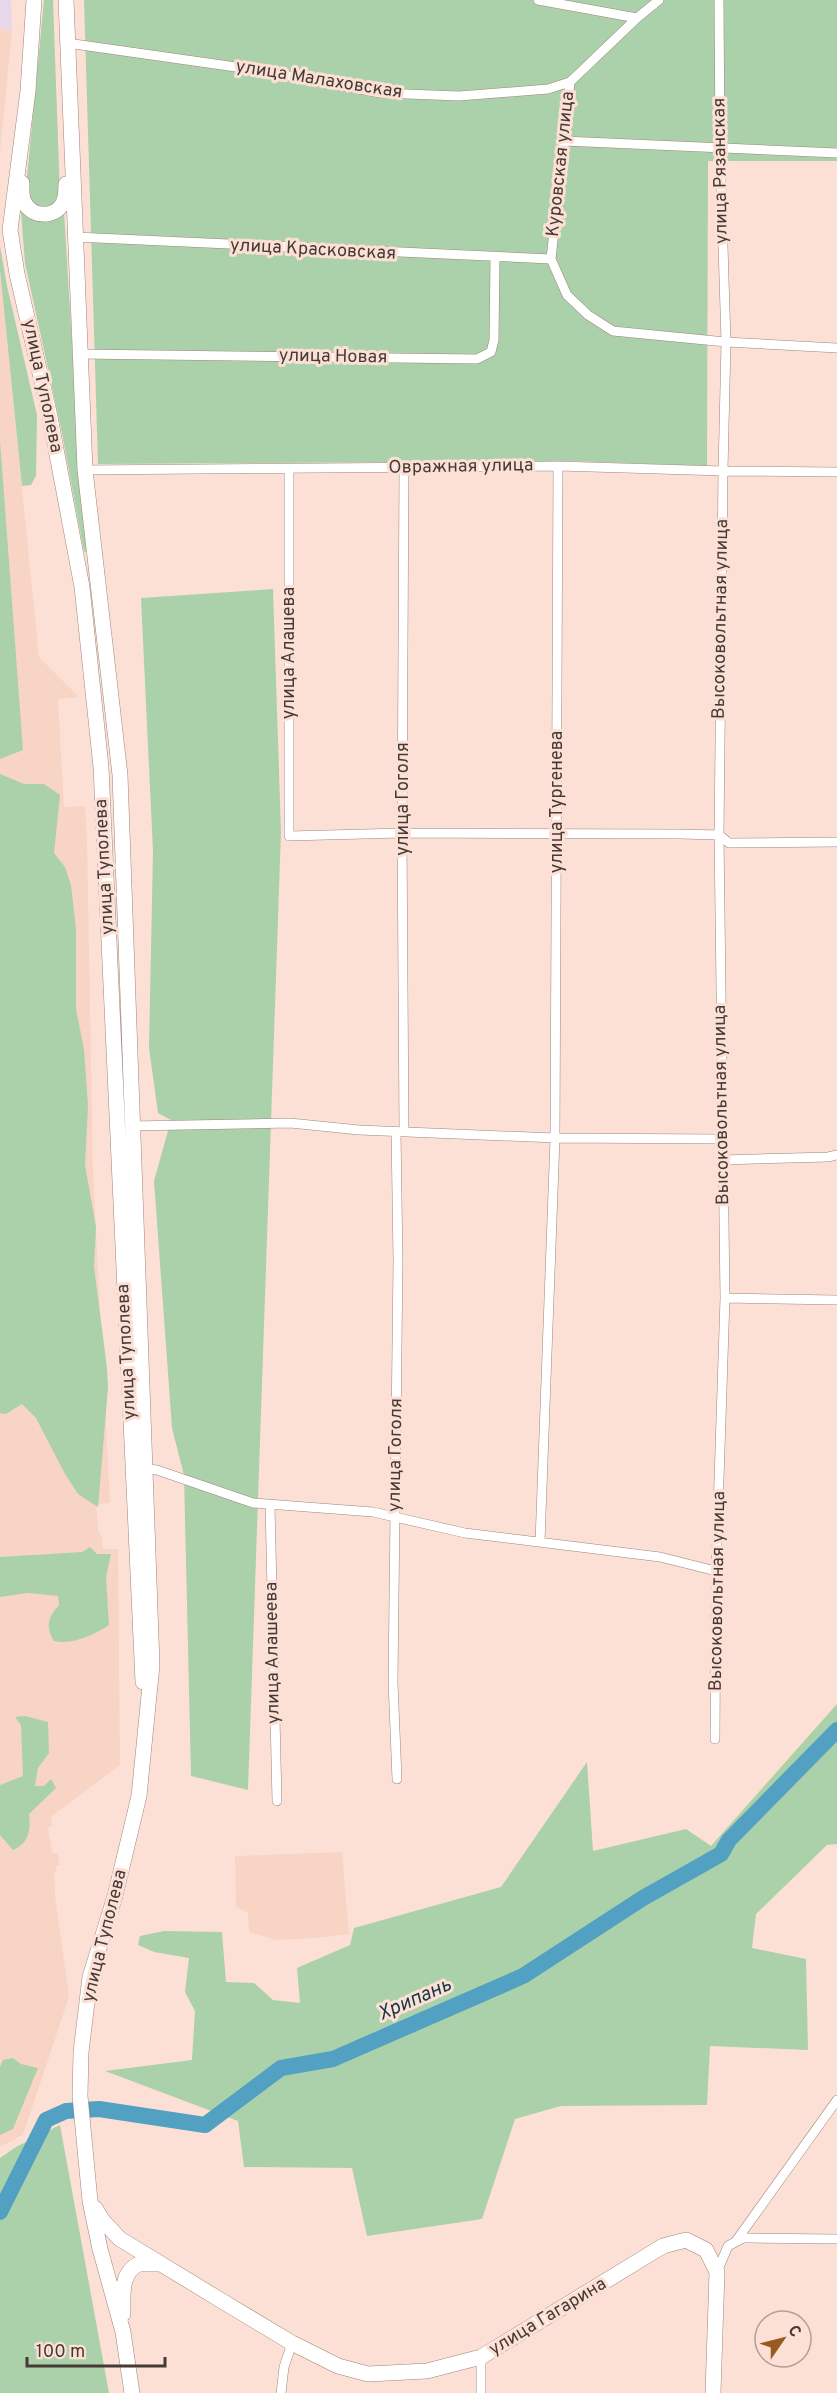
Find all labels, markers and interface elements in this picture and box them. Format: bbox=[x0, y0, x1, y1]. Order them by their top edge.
street label: улица Малаховская bbox=[234, 55, 404, 105]
street label: Куровская улица bbox=[542, 90, 580, 238]
street label: улица Рязанская bbox=[708, 98, 734, 244]
street label: улица Красковская bbox=[229, 234, 397, 266]
street label: улица Туполева bbox=[17, 317, 67, 455]
street label: улица Новая bbox=[279, 345, 387, 369]
street label: Овражная улица bbox=[388, 454, 534, 480]
street label: Высоковольтная улица bbox=[708, 519, 734, 719]
street label: улица Алашева bbox=[278, 587, 301, 719]
street label: улица Тургенева bbox=[546, 731, 569, 873]
street label: улица Гоголя bbox=[392, 742, 415, 856]
street label: улица Туполева bbox=[90, 799, 120, 935]
street label: Высоковольтная улица bbox=[709, 1005, 735, 1205]
street label: улица Туполева bbox=[112, 1284, 142, 1420]
street label: улица Гоголя bbox=[384, 1398, 408, 1512]
street label: Высоковольтная улица bbox=[705, 1491, 731, 1691]
street label: улица Алашеева bbox=[260, 1582, 286, 1724]
street label: улица Туполева bbox=[77, 1867, 133, 2005]
water label: Хрипань bbox=[374, 1972, 456, 2028]
street label: улица Гагарина bbox=[485, 2273, 611, 2361]
north arrow bbox=[753, 2309, 813, 2369]
text: С bbox=[783, 2322, 805, 2341]
scale bar bbox=[27, 2330, 165, 2368]
text: 100 m bbox=[36, 2341, 85, 2364]

